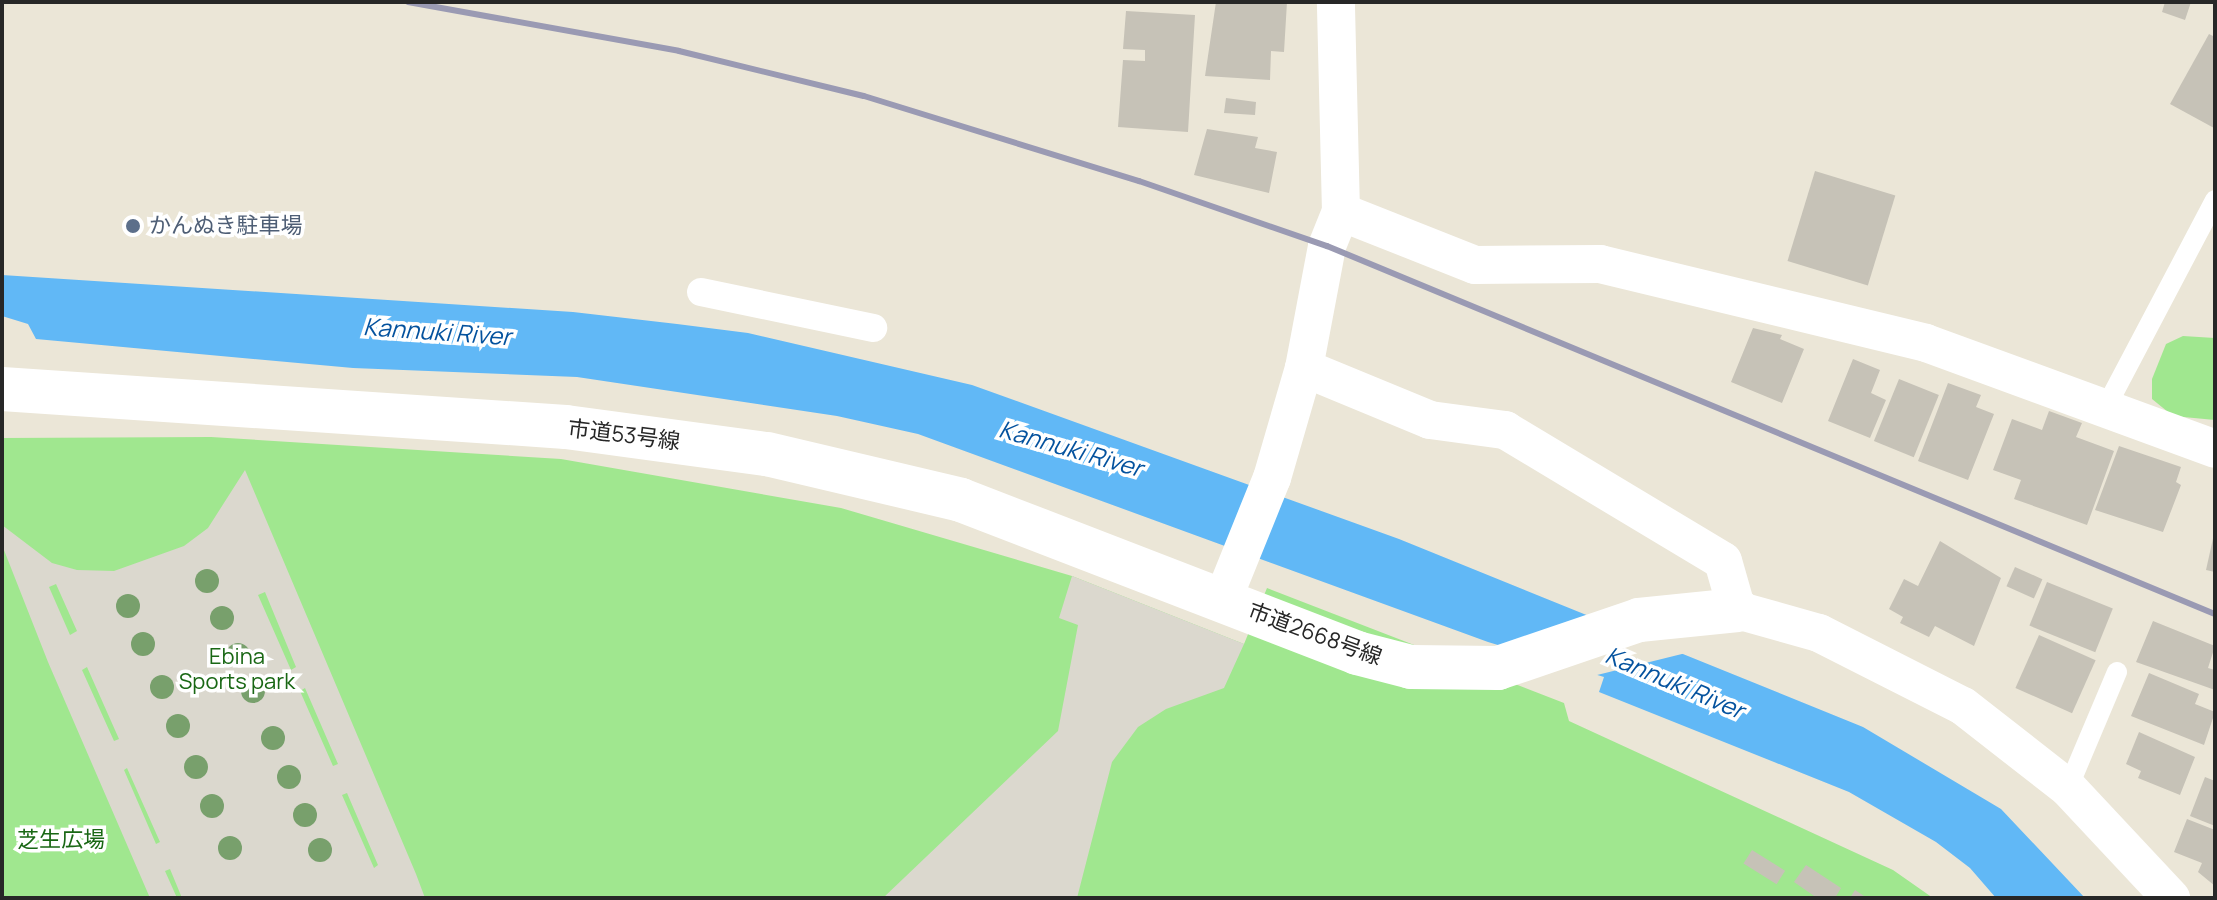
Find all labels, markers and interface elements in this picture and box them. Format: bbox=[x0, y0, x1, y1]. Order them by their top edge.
place label: かんぬき駐車場 bbox=[149, 213, 303, 239]
marker: かんぬき駐車場 bbox=[124, 217, 142, 235]
water label: Kannuki River bbox=[362, 311, 512, 351]
water label: Kannuki River bbox=[996, 414, 1146, 482]
street label: 市道53号線 bbox=[566, 415, 682, 455]
street label: 市道2668号線 bbox=[1244, 598, 1386, 670]
water label: Kannuki River bbox=[1601, 640, 1749, 724]
park label: Ebina Sports park bbox=[179, 643, 295, 694]
park label: 芝生広場 bbox=[17, 827, 105, 853]

